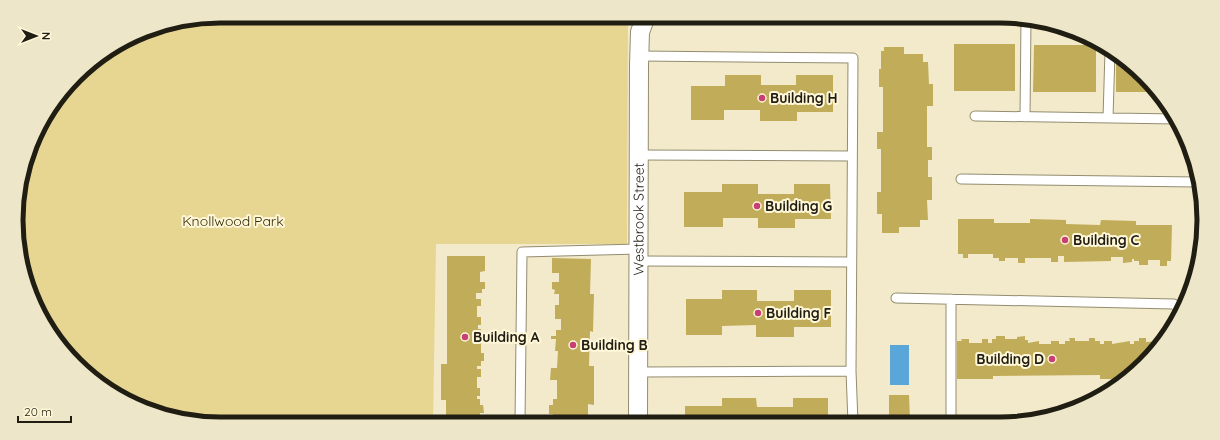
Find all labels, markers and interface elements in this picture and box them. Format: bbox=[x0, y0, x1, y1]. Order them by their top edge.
north arrow bbox=[16, 16, 56, 56]
text: N bbox=[39, 32, 53, 40]
place label: Building H bbox=[770, 89, 838, 107]
marker: Building H bbox=[757, 93, 767, 103]
street label: Westbrook Street bbox=[629, 162, 648, 275]
place label: Building G bbox=[765, 197, 833, 215]
marker: Building G bbox=[752, 201, 762, 211]
park label: Knollwood Park bbox=[182, 212, 284, 230]
place label: Building C bbox=[1073, 231, 1140, 249]
marker: Building C bbox=[1060, 235, 1070, 245]
place label: Building F bbox=[766, 304, 832, 322]
marker: Building F bbox=[753, 308, 763, 318]
place label: Building A bbox=[473, 328, 540, 346]
marker: Building A bbox=[460, 332, 470, 342]
place label: Building B bbox=[581, 336, 648, 354]
marker: Building B bbox=[568, 340, 578, 350]
place label: Building D bbox=[976, 350, 1044, 368]
marker: Building D bbox=[1047, 354, 1057, 364]
scale bar bbox=[18, 398, 71, 424]
text: 20 m bbox=[24, 404, 52, 419]

